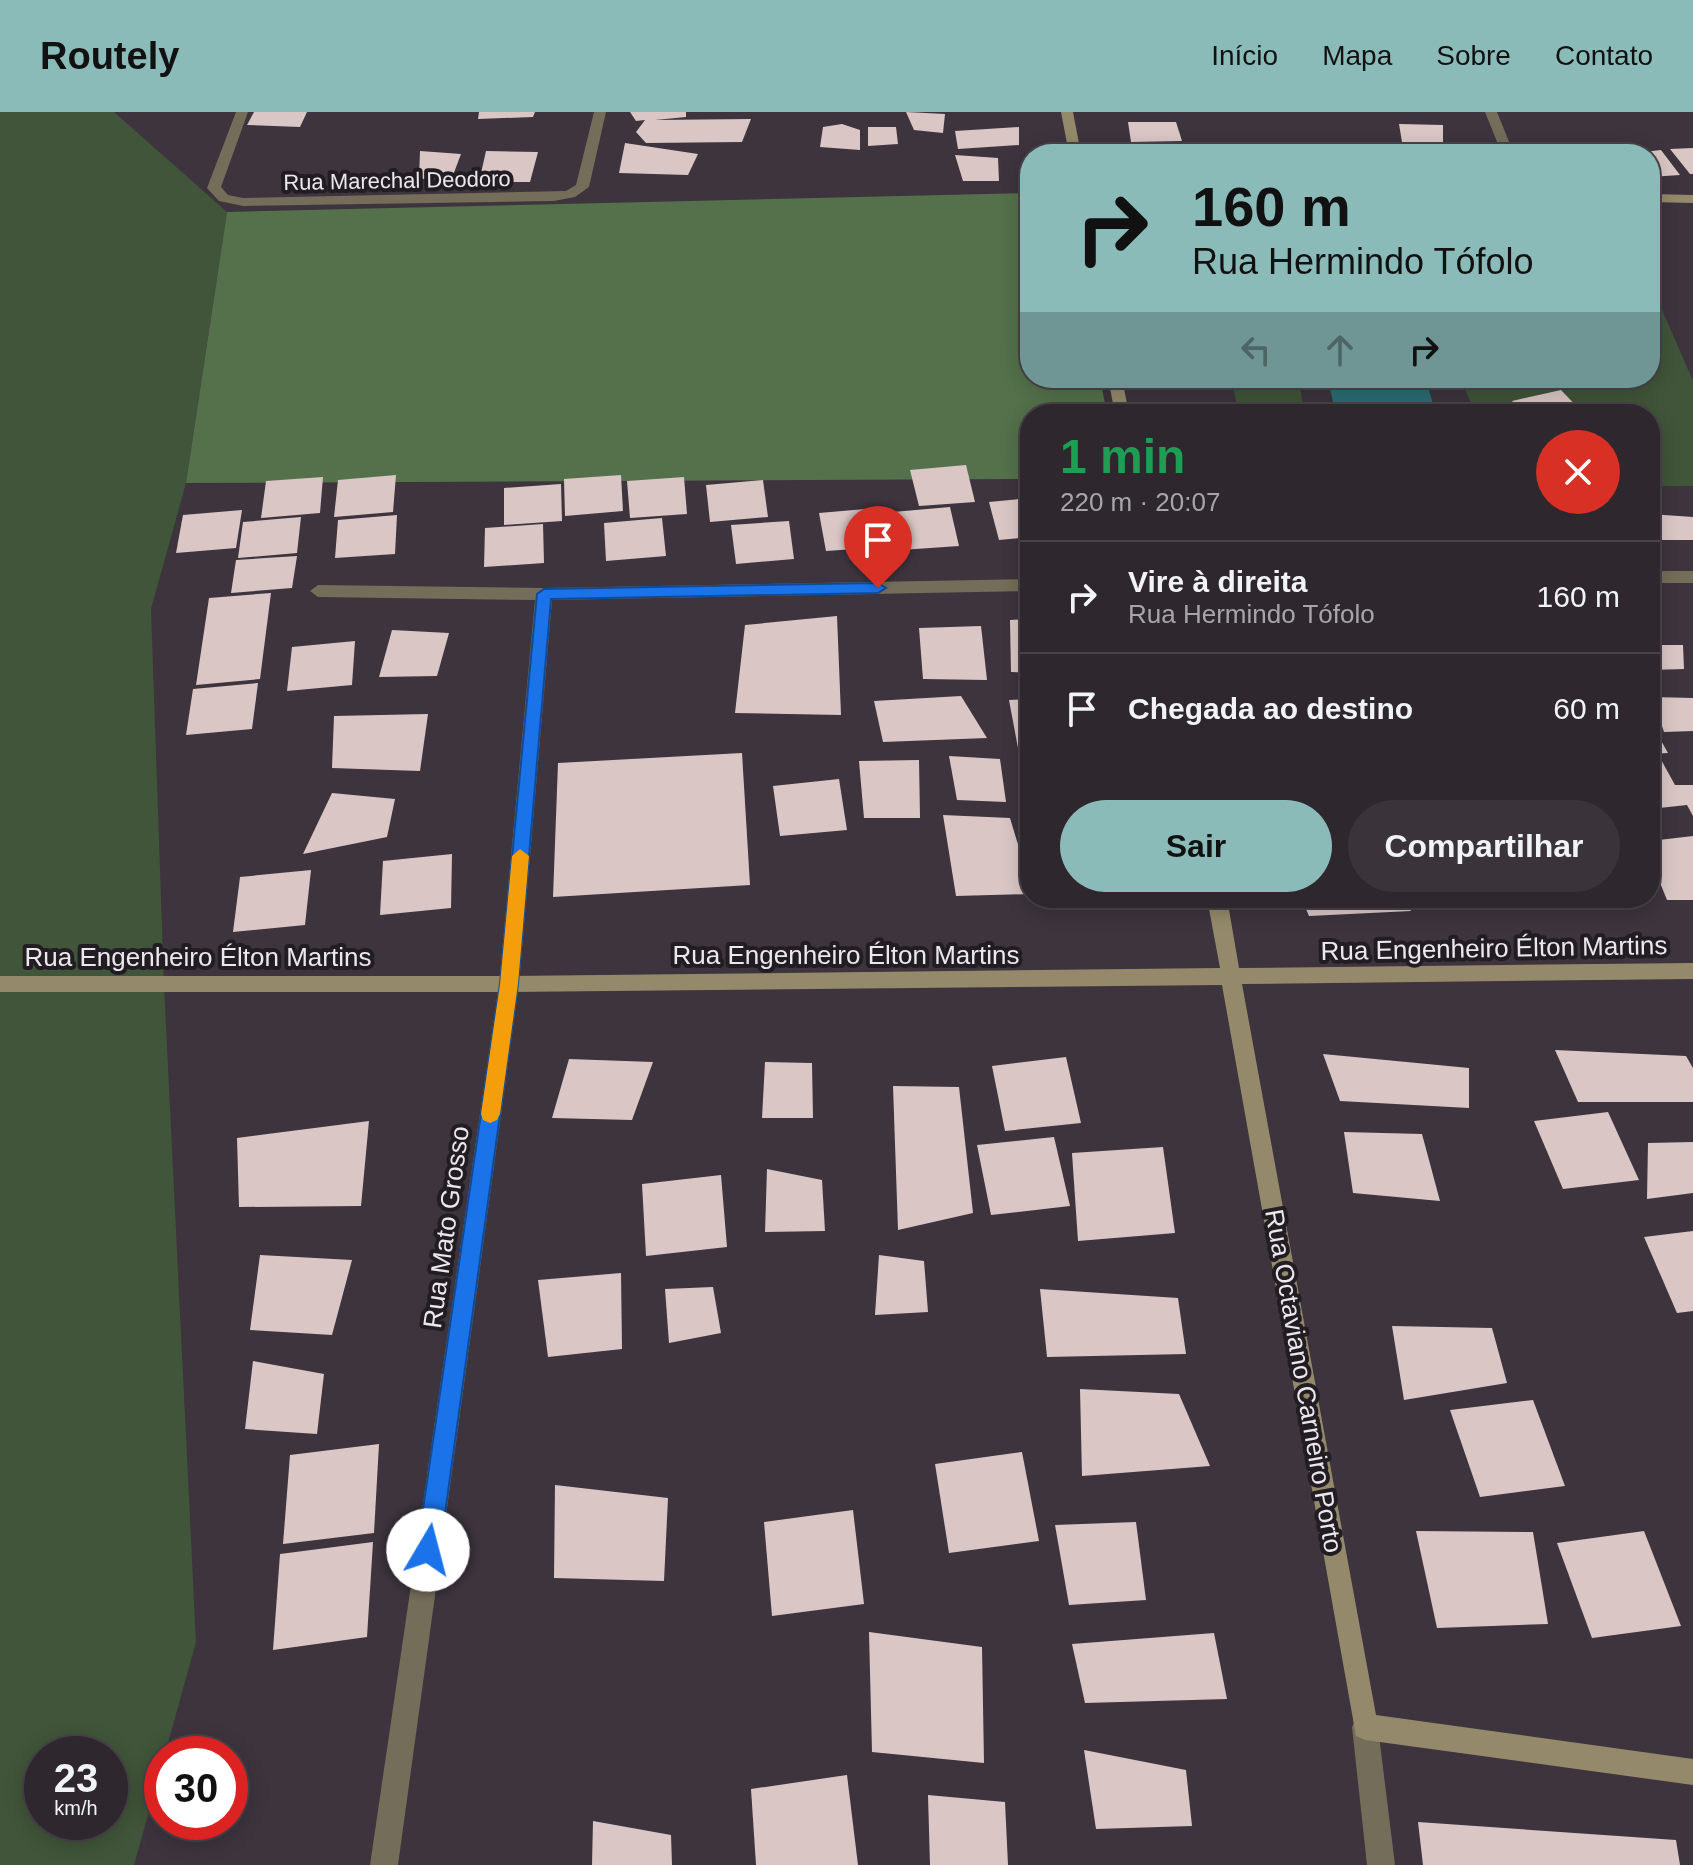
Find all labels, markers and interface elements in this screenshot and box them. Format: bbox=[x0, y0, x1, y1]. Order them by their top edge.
text: Routely bbox=[40, 35, 179, 77]
text: Início bbox=[1211, 40, 1278, 71]
text: Mapa bbox=[1322, 40, 1392, 71]
text: Sobre bbox=[1436, 40, 1511, 71]
text: Contato bbox=[1555, 40, 1653, 71]
street label: Rua Marechal Deodoro bbox=[283, 166, 511, 195]
text: 160 m bbox=[1192, 175, 1351, 238]
icon: right bbox=[1060, 176, 1164, 280]
text: Rua Hermindo Tófolo bbox=[1192, 241, 1534, 282]
icon: left bbox=[1234, 328, 1278, 372]
icon: ahead bbox=[1318, 328, 1362, 372]
icon: right bbox=[1402, 328, 1446, 372]
text: 1 min bbox=[1060, 430, 1185, 483]
button: close bbox=[1536, 430, 1620, 514]
text: 220 m · 20:07 bbox=[1060, 487, 1220, 517]
pin bbox=[844, 506, 912, 588]
icon: arrive bbox=[856, 518, 900, 562]
text: Vire à direita bbox=[1128, 565, 1308, 598]
icon: right bbox=[1060, 575, 1104, 619]
text: 160 m bbox=[1537, 580, 1620, 613]
text: Rua Hermindo Tófolo bbox=[1128, 599, 1375, 629]
icon: arrive bbox=[1060, 687, 1104, 731]
text: Chegada ao destino bbox=[1128, 692, 1413, 725]
text: 60 m bbox=[1553, 692, 1620, 725]
button: Sair bbox=[1060, 800, 1332, 892]
button: Compartilhar bbox=[1348, 800, 1620, 892]
street label: Rua Engenheiro Élton Martins bbox=[1320, 930, 1668, 966]
street label: Rua Engenheiro Élton Martins bbox=[673, 940, 1019, 970]
street label: Rua Engenheiro Élton Martins bbox=[25, 942, 371, 972]
street label: Rua Mato Grosso bbox=[417, 1124, 475, 1330]
street label: Rua Octaviano Carneiro Porto bbox=[1259, 1207, 1349, 1555]
position arrow bbox=[386, 1508, 470, 1592]
speed limit sign: 30 bbox=[144, 1736, 248, 1840]
text: 23 bbox=[54, 1756, 98, 1800]
text: km/h bbox=[54, 1797, 98, 1819]

